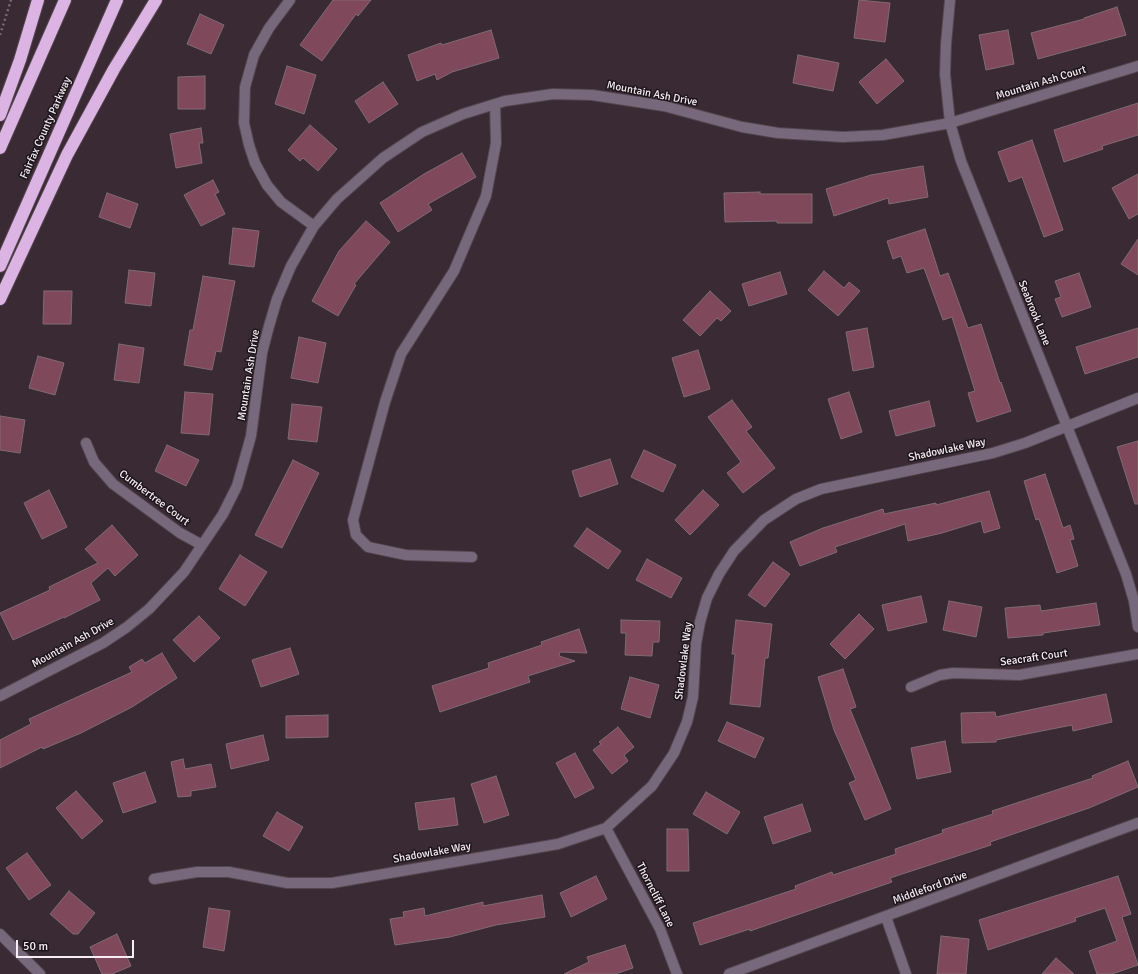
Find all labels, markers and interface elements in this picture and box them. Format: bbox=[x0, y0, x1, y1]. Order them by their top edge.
street label: Mountain Ash Court bbox=[994, 63, 1088, 103]
street label: Fairfax County Parkway bbox=[18, 75, 74, 181]
street label: Mountain Ash Drive bbox=[606, 79, 698, 109]
street label: Seabrook Lane bbox=[1015, 279, 1053, 347]
street label: Mountain Ash Drive bbox=[235, 329, 263, 421]
street label: Shadowlake Way bbox=[907, 435, 987, 465]
street label: Cumbertree Court bbox=[116, 467, 192, 529]
street label: Mountain Ash Drive bbox=[30, 615, 116, 671]
street label: Shadowlake Way bbox=[673, 621, 695, 701]
street label: Seacraft Court bbox=[999, 647, 1069, 669]
street label: Shadowlake Way bbox=[392, 840, 472, 866]
street label: Thorncliff Lane bbox=[633, 861, 677, 929]
street label: Middleford Drive bbox=[891, 868, 969, 908]
scale bar bbox=[18, 932, 136, 958]
text: 50 m bbox=[23, 939, 48, 954]

